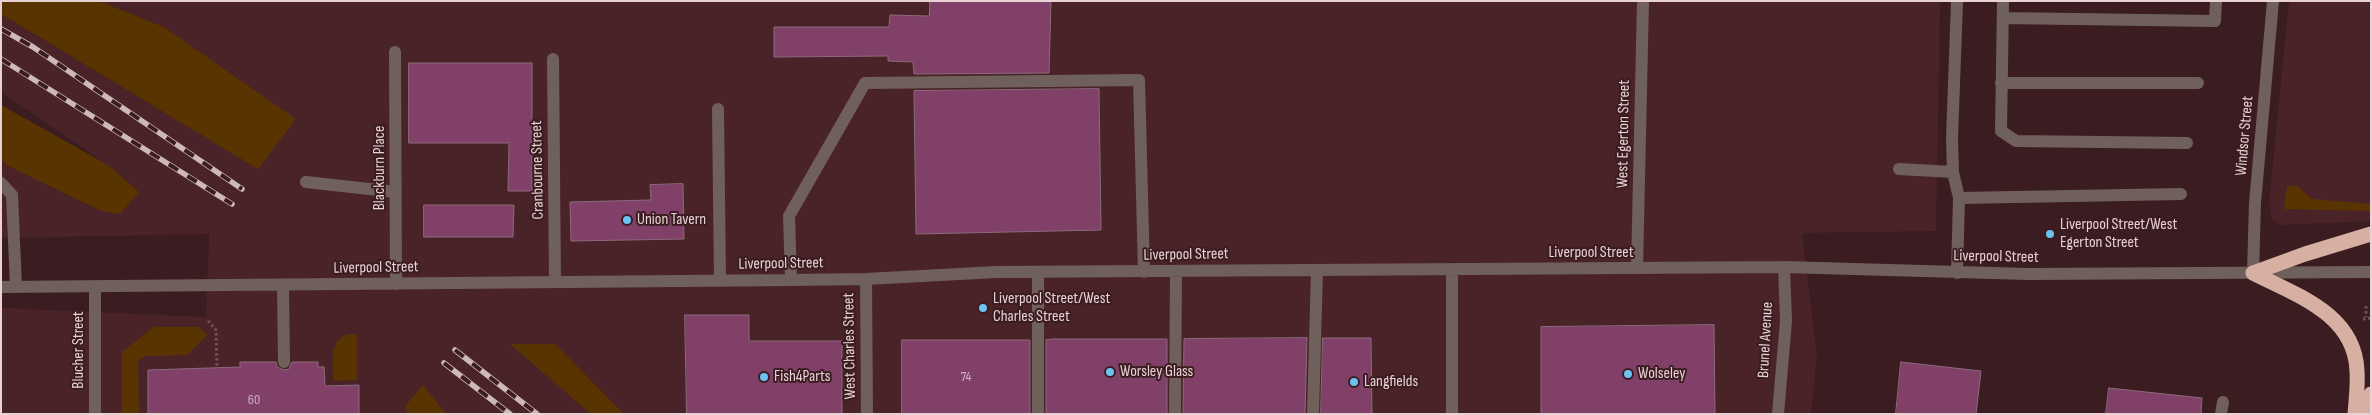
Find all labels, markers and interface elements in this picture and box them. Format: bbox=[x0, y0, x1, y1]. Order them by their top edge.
street label: West Egerton Street bbox=[1613, 80, 1635, 188]
street label: Windsor Street bbox=[2232, 95, 2258, 177]
street label: Cranbourne Street bbox=[528, 120, 548, 220]
street label: Blackburn Place bbox=[370, 126, 390, 210]
place label: Union Tavern bbox=[637, 210, 706, 230]
marker: Union Tavern bbox=[621, 214, 633, 226]
place label: Liverpool Street/West Egerton Street bbox=[2060, 215, 2177, 253]
marker: Liverpool Street/West Egerton Street bbox=[2044, 228, 2056, 240]
street label: Liverpool Street bbox=[1548, 243, 1634, 263]
street label: Liverpool Street bbox=[1143, 245, 1229, 265]
street label: Liverpool Street bbox=[1953, 247, 2039, 267]
street label: Liverpool Street bbox=[738, 254, 824, 274]
street label: Liverpool Street bbox=[333, 258, 419, 278]
place label: Liverpool Street/West Charles Street bbox=[993, 289, 1110, 327]
street label: West Charles Street bbox=[839, 293, 861, 399]
street label: Brunel Avenue bbox=[1754, 301, 1778, 379]
marker: Liverpool Street/West Charles Street bbox=[977, 302, 989, 314]
street label: Blucher Street bbox=[69, 311, 89, 389]
place label: Worsley Glass bbox=[1120, 362, 1193, 382]
place label: Wolseley bbox=[1638, 364, 1685, 384]
marker: Worsley Glass bbox=[1104, 366, 1116, 378]
place label: Fish4Parts bbox=[774, 367, 831, 387]
marker: Wolseley bbox=[1622, 368, 1634, 380]
house number: 74 bbox=[961, 369, 971, 385]
marker: Fish4Parts bbox=[758, 371, 770, 383]
place label: Langfields bbox=[1364, 372, 1418, 392]
marker: Langfields bbox=[1348, 376, 1360, 388]
house number: 60 bbox=[248, 392, 260, 408]

